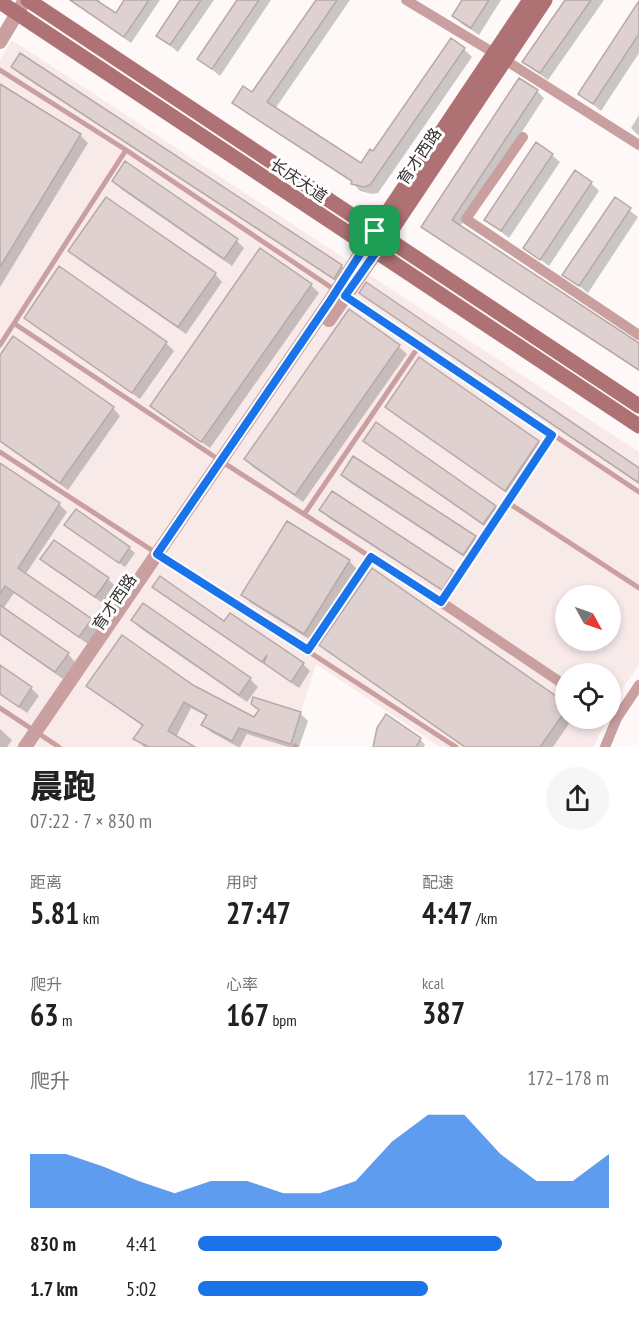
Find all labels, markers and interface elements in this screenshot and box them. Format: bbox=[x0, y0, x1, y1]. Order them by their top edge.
street label: 育才西路 bbox=[393, 124, 445, 188]
street label: 长庆大道 bbox=[267, 154, 331, 206]
pin bbox=[349, 205, 400, 256]
icon: arrive bbox=[358, 214, 391, 247]
street label: 育才西路 bbox=[88, 570, 140, 634]
north arrow bbox=[555, 585, 621, 651]
map controls bbox=[555, 585, 621, 729]
button: locate bbox=[555, 663, 621, 729]
text: 晨跑 bbox=[30, 764, 96, 807]
button: share bbox=[546, 767, 609, 830]
text: 07:22 · 7 × 830 m bbox=[30, 808, 152, 834]
text: 距离 bbox=[30, 872, 62, 892]
text: 用时 bbox=[226, 872, 258, 892]
text: 配速 bbox=[422, 872, 454, 892]
text: 5.81 bbox=[30, 893, 79, 932]
text: 27:47 bbox=[226, 893, 291, 932]
text: 4:47 bbox=[422, 893, 473, 932]
text: km bbox=[79, 908, 99, 928]
text: /km bbox=[473, 908, 497, 928]
text: kcal bbox=[422, 973, 444, 993]
text: 爬升 bbox=[30, 974, 62, 994]
text: 心率 bbox=[226, 974, 258, 994]
text: 387 bbox=[422, 993, 465, 1032]
text: 63 bbox=[30, 995, 59, 1034]
text: 167 bbox=[226, 995, 269, 1034]
text: m bbox=[59, 1010, 73, 1030]
text: bpm bbox=[269, 1010, 297, 1030]
text: 172–178 m bbox=[527, 1065, 609, 1091]
text: 爬升 bbox=[30, 1068, 70, 1094]
text: 830 m bbox=[30, 1231, 76, 1257]
text: 4:41 bbox=[126, 1231, 157, 1257]
text: 1.7 km bbox=[30, 1276, 78, 1302]
text: 5:02 bbox=[126, 1276, 157, 1302]

